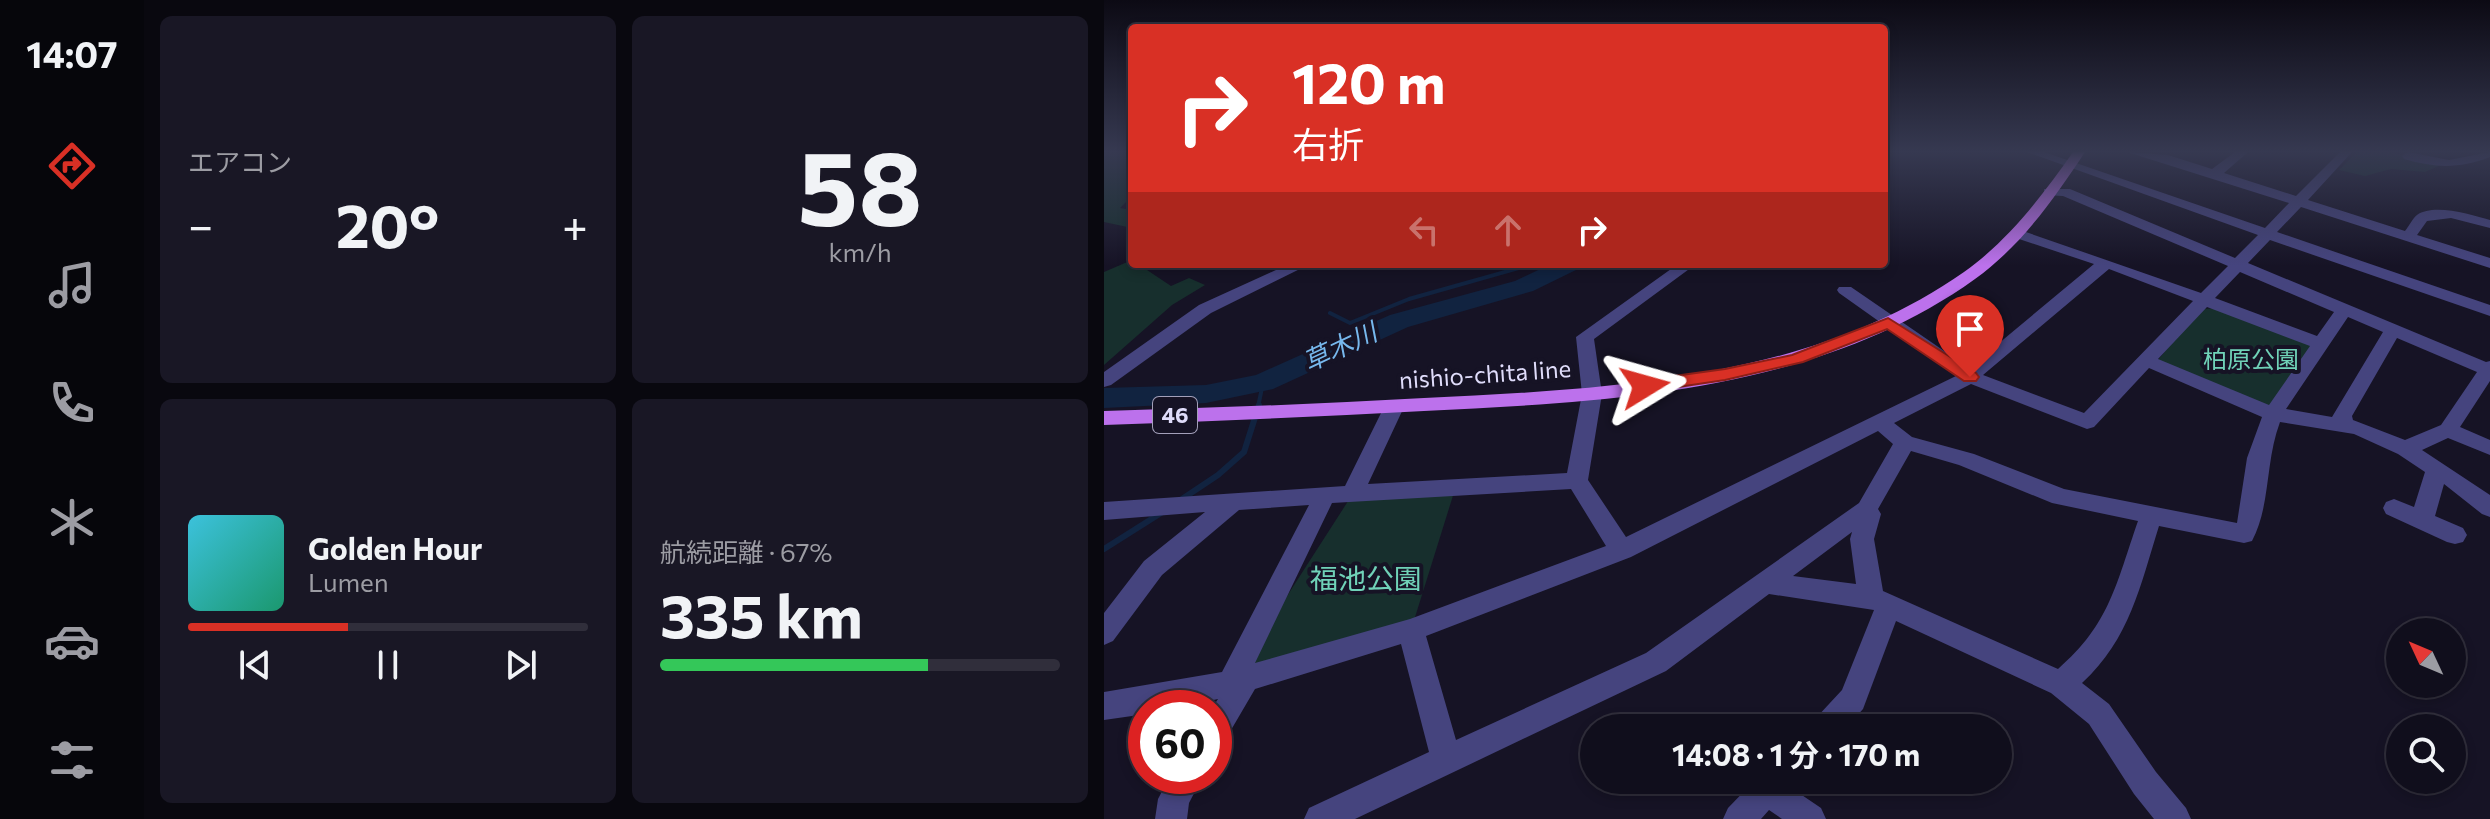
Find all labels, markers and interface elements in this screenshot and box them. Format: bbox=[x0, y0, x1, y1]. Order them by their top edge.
text: 14:07 bbox=[26, 31, 118, 75]
text: 120 m bbox=[1292, 47, 1446, 116]
icon: right bbox=[1160, 56, 1264, 160]
text: 58 bbox=[798, 120, 922, 247]
text: 右折 bbox=[1292, 121, 1364, 165]
icon: directions bbox=[44, 138, 100, 194]
text: エアコン bbox=[188, 146, 292, 177]
text: 20° bbox=[336, 187, 439, 260]
text: − bbox=[188, 197, 213, 251]
text: + bbox=[562, 197, 588, 251]
icon: left bbox=[1402, 208, 1446, 252]
icon: ahead bbox=[1486, 208, 1530, 252]
icon: right bbox=[1570, 208, 1614, 252]
text: km/h bbox=[828, 236, 892, 267]
icon: music bbox=[44, 257, 100, 313]
pin bbox=[1936, 295, 2004, 377]
icon: arrive bbox=[1948, 307, 1992, 351]
water label: 草木川 bbox=[1297, 314, 1384, 376]
position arrow bbox=[1603, 344, 1687, 428]
park label: 柏原公園 bbox=[2203, 344, 2299, 373]
street label: nishio-chita line bbox=[1398, 353, 1572, 394]
icon: phone bbox=[44, 375, 100, 431]
road number: 46 bbox=[1153, 397, 1197, 433]
icon: climate bbox=[44, 494, 100, 550]
text: Golden Hour bbox=[308, 529, 482, 566]
text: 航続距離 · 67% bbox=[660, 536, 832, 567]
park label: 福池公園 bbox=[1310, 561, 1422, 595]
text: Lumen bbox=[308, 566, 389, 597]
text: 335 km bbox=[660, 577, 863, 650]
icon: car bbox=[44, 613, 100, 669]
north arrow bbox=[2386, 618, 2466, 698]
map controls bbox=[2386, 618, 2466, 794]
icon: previous bbox=[233, 643, 277, 687]
icon: pause bbox=[366, 643, 410, 687]
icon: next bbox=[499, 643, 543, 687]
speed limit sign: 60 bbox=[1128, 690, 1232, 794]
button: search bbox=[2386, 714, 2466, 794]
icon: filters bbox=[44, 732, 100, 788]
text: 14:08 · 1 分 · 170 m bbox=[1672, 735, 1920, 772]

